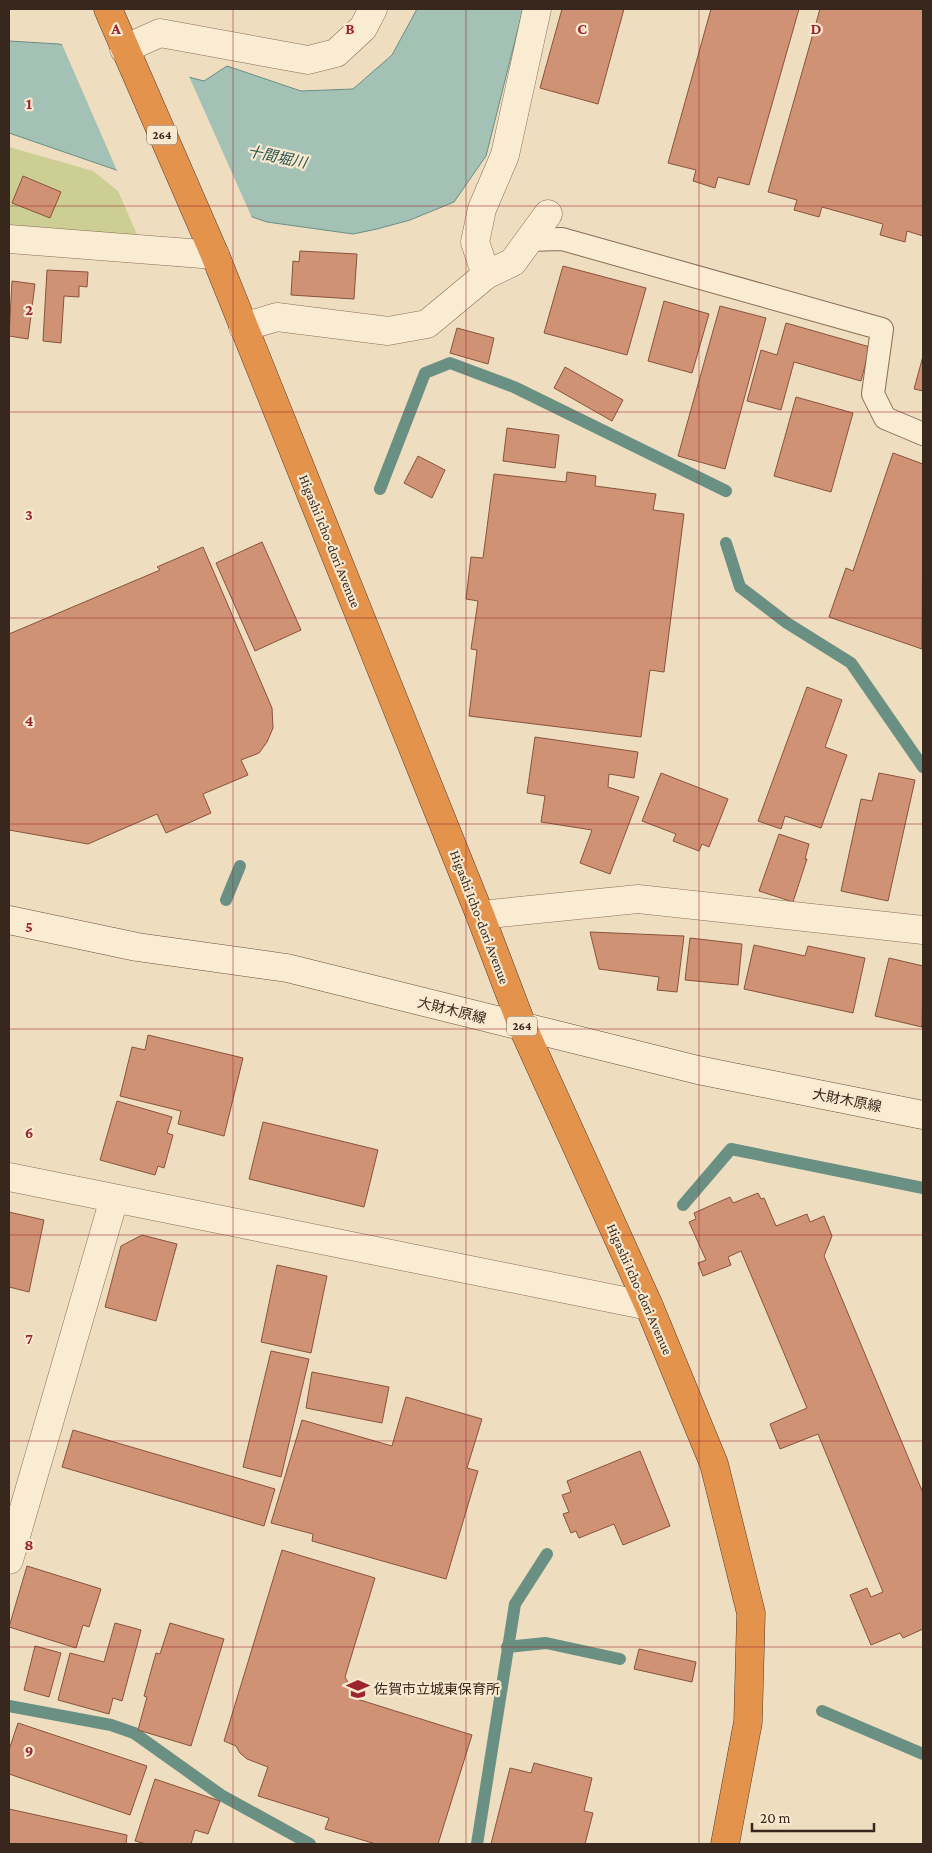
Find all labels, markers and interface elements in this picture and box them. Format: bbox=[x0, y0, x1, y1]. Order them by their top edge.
text: A bbox=[110, 20, 121, 37]
text: B bbox=[345, 20, 355, 37]
text: C bbox=[577, 20, 587, 37]
text: D bbox=[810, 20, 822, 37]
text: 1 bbox=[26, 95, 32, 112]
road number: 264 bbox=[147, 126, 177, 144]
water label: 十間堀川 bbox=[246, 143, 310, 171]
text: 2 bbox=[25, 301, 33, 318]
street label: Higashi Icho-dori Avenue bbox=[296, 472, 364, 610]
text: 3 bbox=[25, 506, 33, 523]
text: 4 bbox=[25, 712, 34, 729]
street label: Higashi Icho-dori Avenue bbox=[447, 848, 513, 986]
text: 5 bbox=[25, 918, 33, 935]
street label: 大財木原線 bbox=[416, 994, 488, 1026]
road number: 264 bbox=[507, 1016, 537, 1036]
street label: 大財木原線 bbox=[811, 1085, 883, 1115]
text: 6 bbox=[25, 1124, 33, 1141]
street label: Higashi Icho-dori Avenue bbox=[604, 1221, 676, 1357]
text: 7 bbox=[25, 1330, 33, 1347]
text: 8 bbox=[24, 1536, 34, 1553]
school or university icon: 佐賀市立城東保育所 bbox=[345, 1676, 371, 1702]
place label: 佐賀市立城東保育所 bbox=[374, 1681, 500, 1697]
text: 9 bbox=[25, 1742, 33, 1759]
scale bar bbox=[752, 1800, 874, 1832]
text: 20 m bbox=[760, 1810, 791, 1826]

